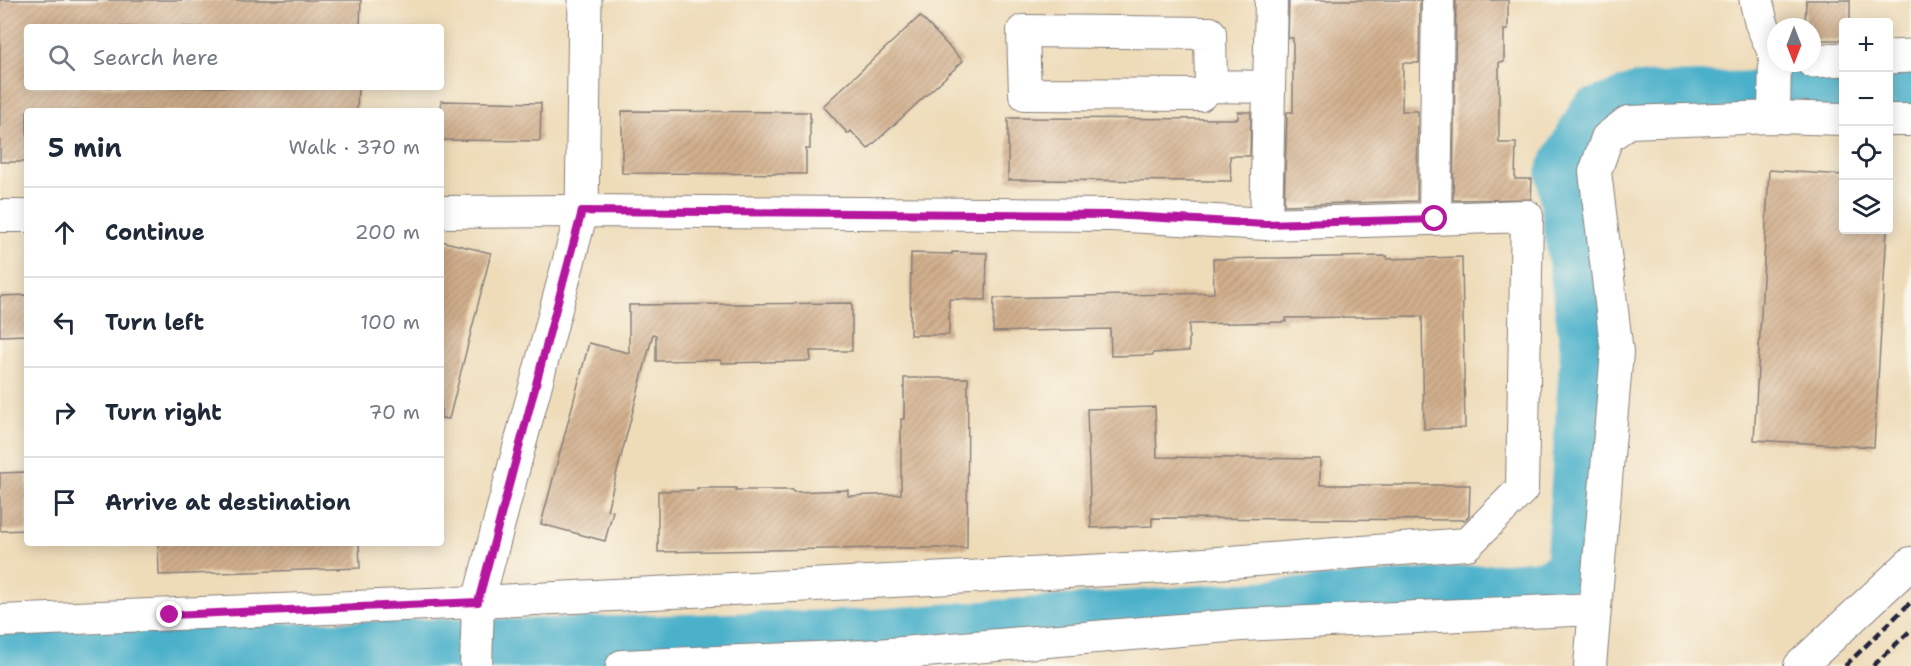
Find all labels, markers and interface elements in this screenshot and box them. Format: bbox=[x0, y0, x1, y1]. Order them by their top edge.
north arrow bbox=[1767, 18, 1821, 72]
map controls bbox=[1839, 18, 1893, 234]
button: + bbox=[1839, 18, 1893, 72]
search box bbox=[24, 24, 444, 90]
icon: search bbox=[45, 41, 78, 74]
text: Search here bbox=[93, 43, 219, 72]
button: − bbox=[1839, 72, 1893, 126]
button: locate bbox=[1839, 126, 1893, 180]
text: 5 min bbox=[48, 130, 122, 165]
text: Walk · 370 m bbox=[289, 134, 420, 160]
button: layers bbox=[1839, 180, 1893, 234]
route start bbox=[1421, 205, 1447, 231]
icon: ahead bbox=[48, 216, 81, 249]
text: Continue bbox=[105, 218, 205, 247]
text: 200 m bbox=[355, 219, 420, 245]
icon: left bbox=[48, 306, 81, 339]
text: Turn left bbox=[105, 308, 204, 337]
text: 100 m bbox=[360, 309, 420, 335]
icon: right bbox=[48, 396, 81, 429]
text: Turn right bbox=[105, 398, 222, 427]
text: 70 m bbox=[368, 399, 420, 425]
icon: arrive bbox=[48, 486, 81, 519]
text: Arrive at destination bbox=[105, 488, 351, 517]
route end bbox=[156, 601, 182, 627]

